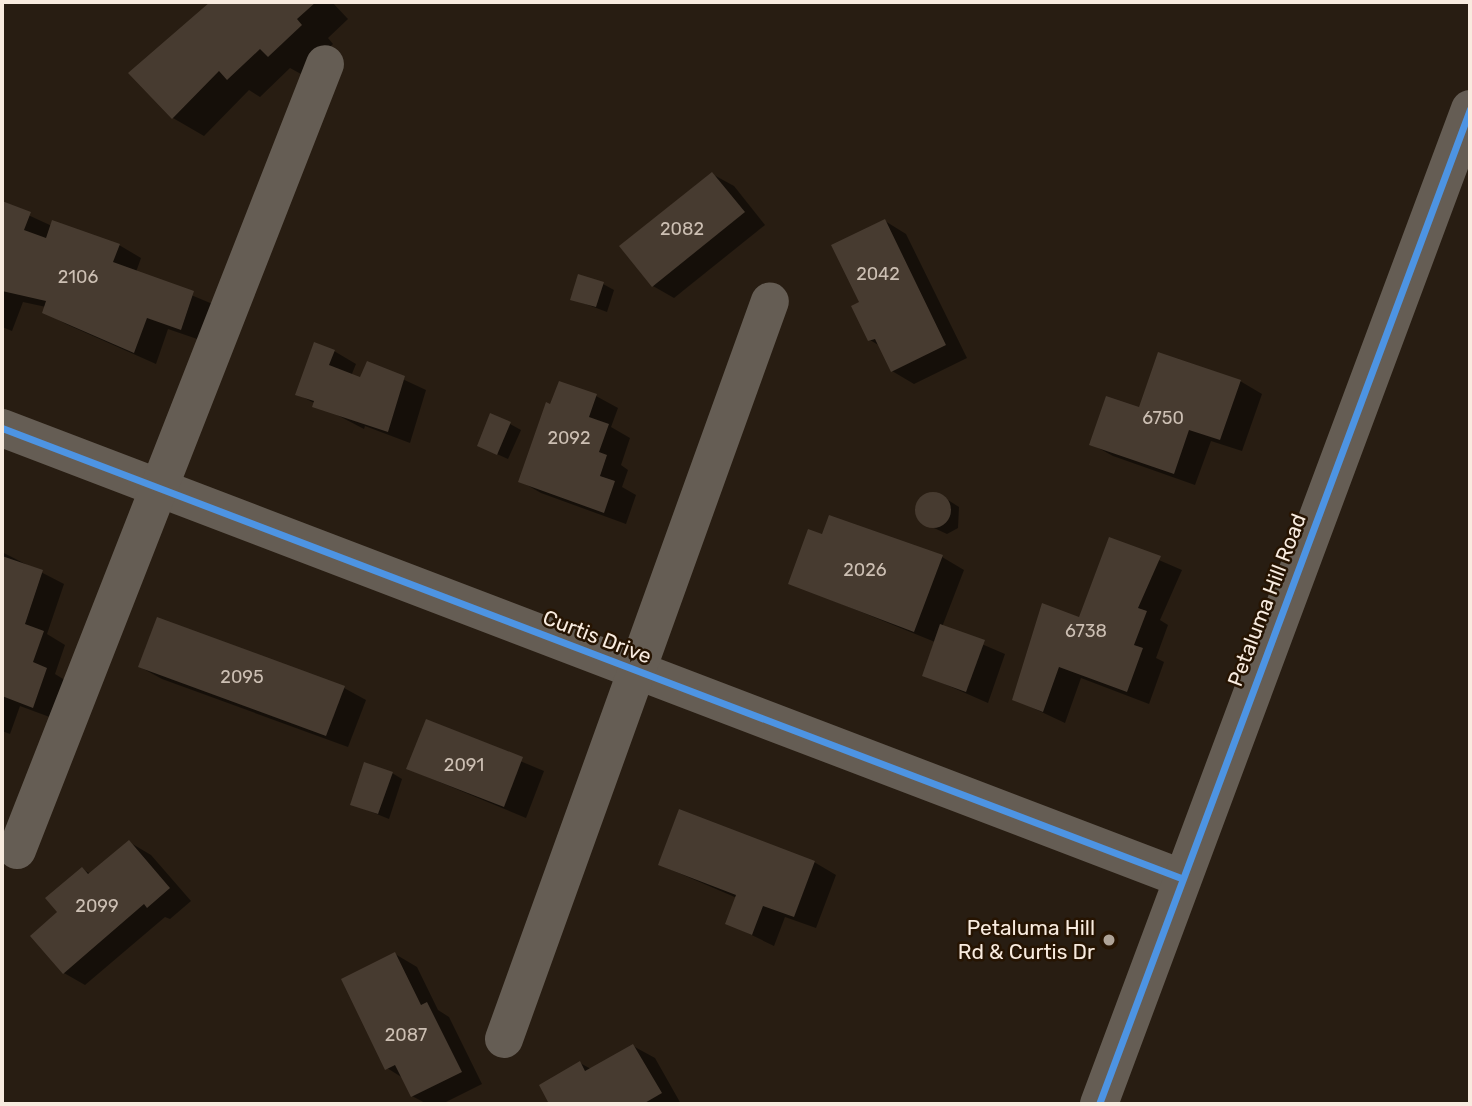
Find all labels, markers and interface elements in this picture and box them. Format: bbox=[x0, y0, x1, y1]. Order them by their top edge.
house number: 2082 bbox=[660, 218, 704, 240]
house number: 2042 bbox=[856, 263, 900, 285]
house number: 2106 bbox=[58, 266, 98, 288]
house number: 6750 bbox=[1142, 407, 1184, 429]
house number: 2092 bbox=[547, 427, 591, 449]
street label: Petaluma Hill Road bbox=[1222, 510, 1312, 690]
house number: 2026 bbox=[843, 559, 887, 581]
street label: Curtis Drive bbox=[539, 605, 655, 669]
house number: 6738 bbox=[1065, 620, 1107, 642]
house number: 2095 bbox=[220, 666, 264, 688]
house number: 2091 bbox=[444, 754, 484, 776]
house number: 2099 bbox=[75, 895, 119, 917]
place label: Petaluma Hill Rd & Curtis Dr bbox=[958, 915, 1095, 965]
marker: Petaluma Hill Rd & Curtis Dr bbox=[1101, 932, 1117, 948]
house number: 2087 bbox=[385, 1024, 427, 1046]

